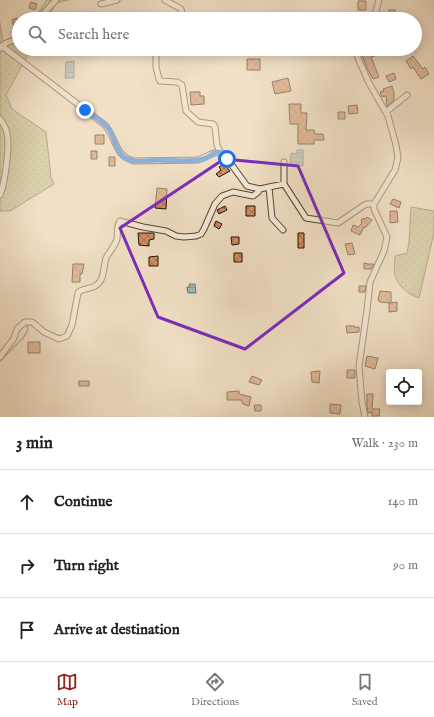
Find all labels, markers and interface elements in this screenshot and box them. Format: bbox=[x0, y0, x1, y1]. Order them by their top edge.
search box bbox=[12, 12, 422, 56]
icon: search bbox=[26, 23, 48, 45]
text: Search here bbox=[58, 25, 129, 44]
route end bbox=[76, 101, 94, 119]
route start bbox=[218, 150, 236, 168]
map controls bbox=[386, 369, 422, 405]
button: locate bbox=[386, 369, 422, 405]
text: 3 min bbox=[16, 433, 53, 454]
text: Walk · 230 m bbox=[352, 435, 418, 452]
icon: ahead bbox=[16, 491, 38, 513]
text: Continue bbox=[54, 492, 112, 511]
text: 140 m bbox=[388, 493, 418, 510]
icon: right bbox=[16, 555, 38, 577]
text: Turn right bbox=[54, 556, 119, 575]
text: 90 m bbox=[393, 557, 418, 574]
icon: arrive bbox=[16, 619, 38, 641]
text: Arrive at destination bbox=[54, 620, 180, 639]
tab: Map bbox=[56, 671, 78, 709]
tab: Directions bbox=[191, 671, 239, 709]
tab: Saved bbox=[352, 671, 378, 709]

